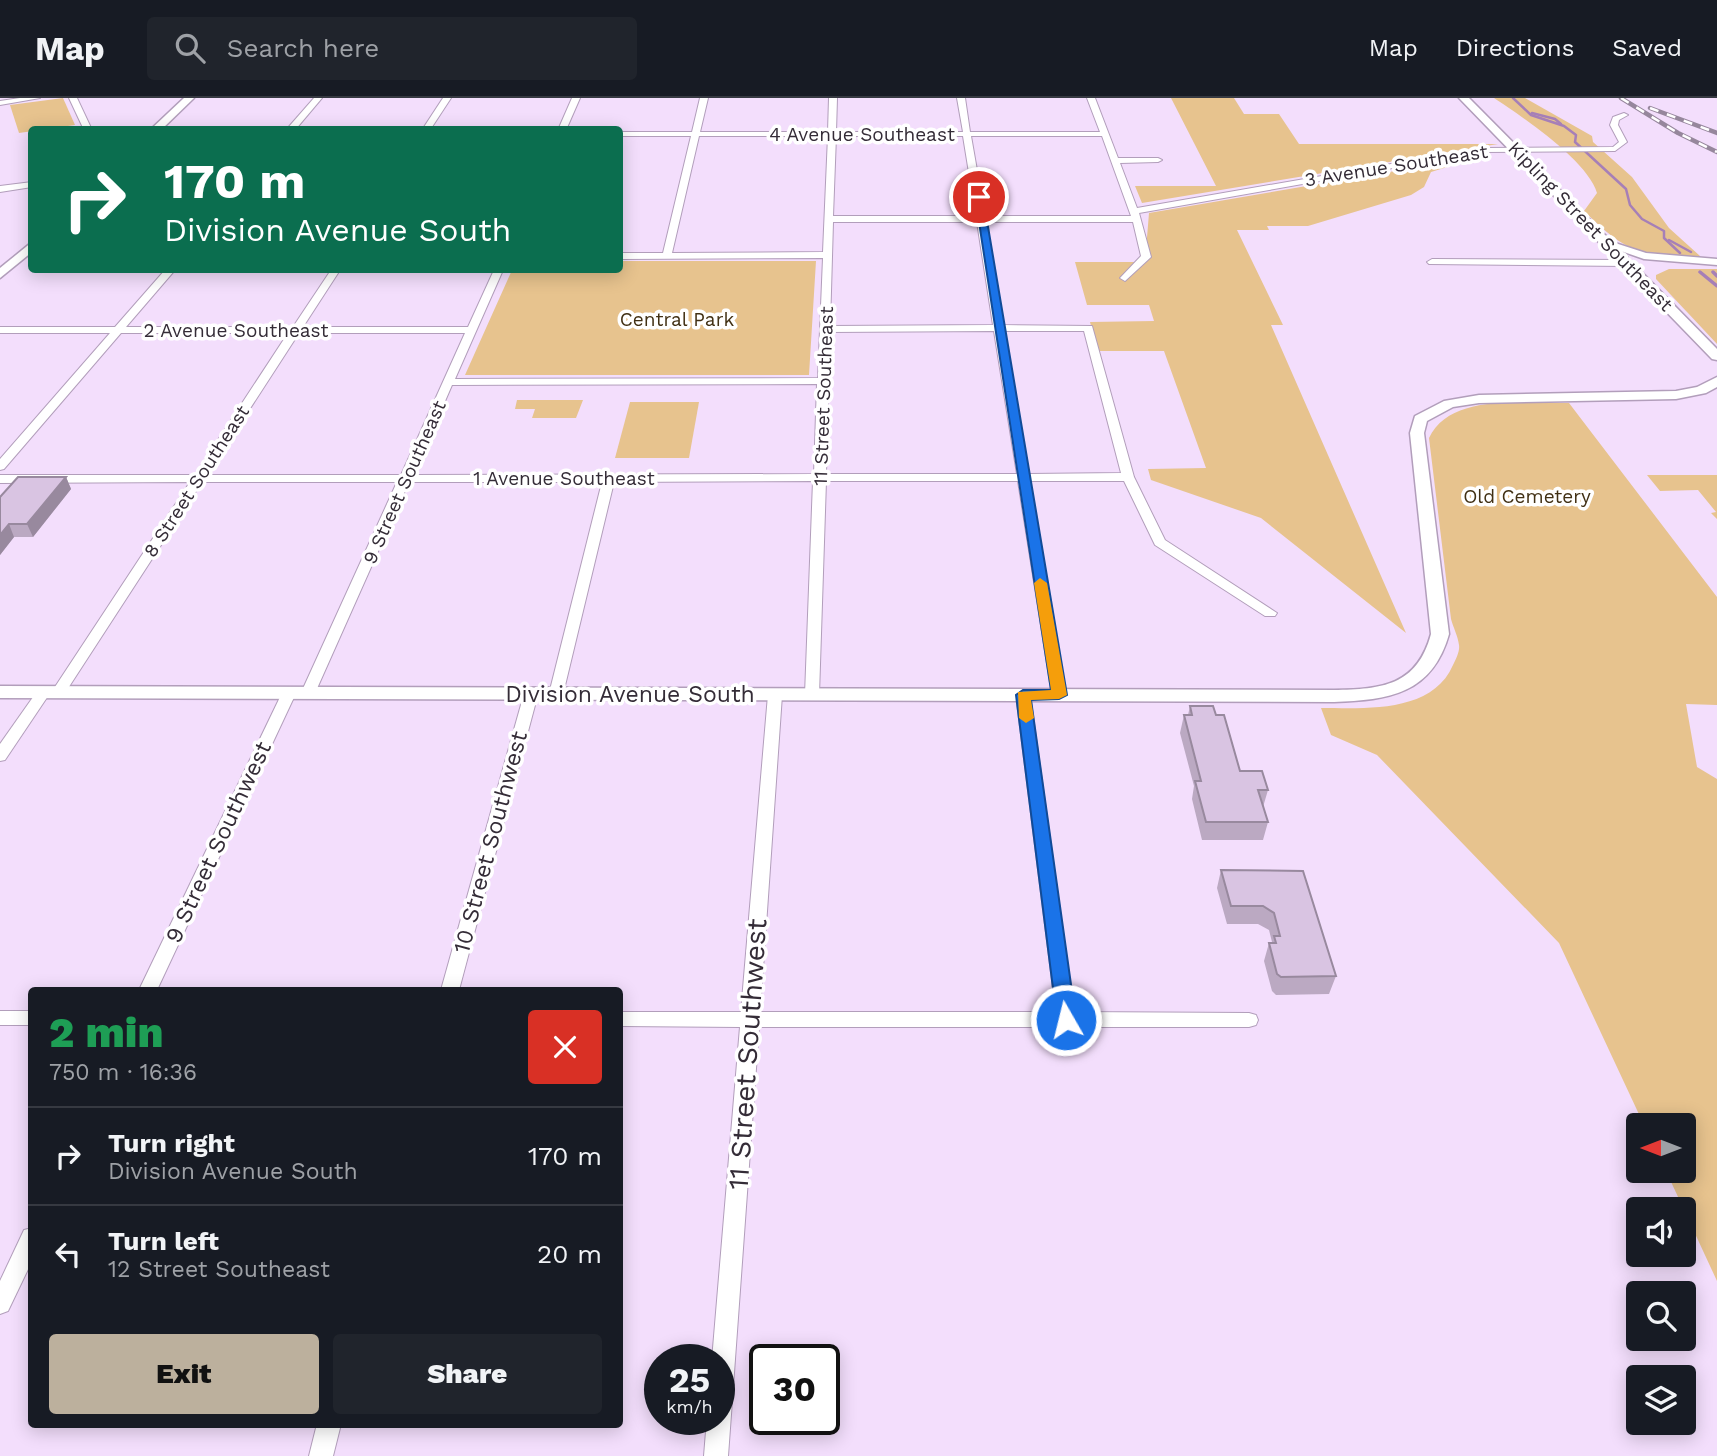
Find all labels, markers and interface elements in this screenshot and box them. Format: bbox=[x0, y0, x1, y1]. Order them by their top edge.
search box bbox=[147, 17, 637, 80]
text: Map bbox=[35, 29, 105, 68]
icon: search bbox=[171, 29, 209, 67]
text: Search here bbox=[227, 33, 379, 63]
text: Map bbox=[1369, 34, 1418, 62]
text: Directions bbox=[1456, 34, 1574, 62]
text: Saved bbox=[1612, 34, 1682, 62]
street label: 4 Avenue Southeast bbox=[769, 123, 955, 146]
street label: Kipling Street Southeast bbox=[1504, 137, 1678, 316]
street label: 3 Avenue Southeast bbox=[1303, 140, 1489, 191]
text: 170 m bbox=[164, 152, 305, 210]
icon: right bbox=[49, 154, 140, 245]
pin bbox=[949, 167, 1009, 227]
icon: arrive bbox=[960, 178, 998, 216]
text: Division Avenue South bbox=[164, 211, 511, 249]
street label: 11 Street Southeast bbox=[809, 306, 838, 486]
park label: Central Park bbox=[620, 308, 734, 331]
street label: 2 Avenue Southeast bbox=[143, 319, 329, 342]
street label: 9 Street Southeast bbox=[358, 397, 451, 568]
street label: 8 Street Southeast bbox=[139, 401, 254, 562]
street label: 1 Avenue Southeast bbox=[473, 467, 655, 490]
park label: Old Cemetery bbox=[1463, 485, 1591, 508]
street label: Division Avenue South bbox=[505, 681, 755, 708]
street label: 10 Street Southwest bbox=[448, 728, 533, 956]
street label: 9 Street Southwest bbox=[160, 737, 277, 947]
street label: 11 Street Southwest bbox=[722, 917, 773, 1191]
position arrow bbox=[1029, 983, 1103, 1057]
text: 2 min bbox=[49, 1008, 163, 1057]
button: close bbox=[528, 1010, 602, 1084]
text: 750 m · 16:36 bbox=[49, 1059, 197, 1086]
north arrow bbox=[1626, 1113, 1696, 1183]
map controls bbox=[1626, 1113, 1696, 1435]
text: Turn right bbox=[108, 1128, 235, 1158]
icon: right bbox=[49, 1137, 87, 1175]
text: 170 m bbox=[528, 1141, 602, 1171]
text: Division Avenue South bbox=[108, 1158, 358, 1185]
button: sound bbox=[1626, 1197, 1696, 1267]
text: Turn left bbox=[108, 1226, 219, 1256]
icon: left bbox=[49, 1235, 87, 1273]
text: 20 m bbox=[537, 1239, 602, 1269]
text: 12 Street Southeast bbox=[108, 1256, 330, 1283]
button: search bbox=[1626, 1281, 1696, 1351]
button: Exit bbox=[49, 1334, 319, 1414]
button: Share bbox=[333, 1334, 602, 1414]
speed limit sign: 30 bbox=[749, 1344, 840, 1435]
text: 25 bbox=[669, 1359, 710, 1401]
button: layers bbox=[1626, 1365, 1696, 1435]
text: km/h bbox=[666, 1396, 713, 1417]

